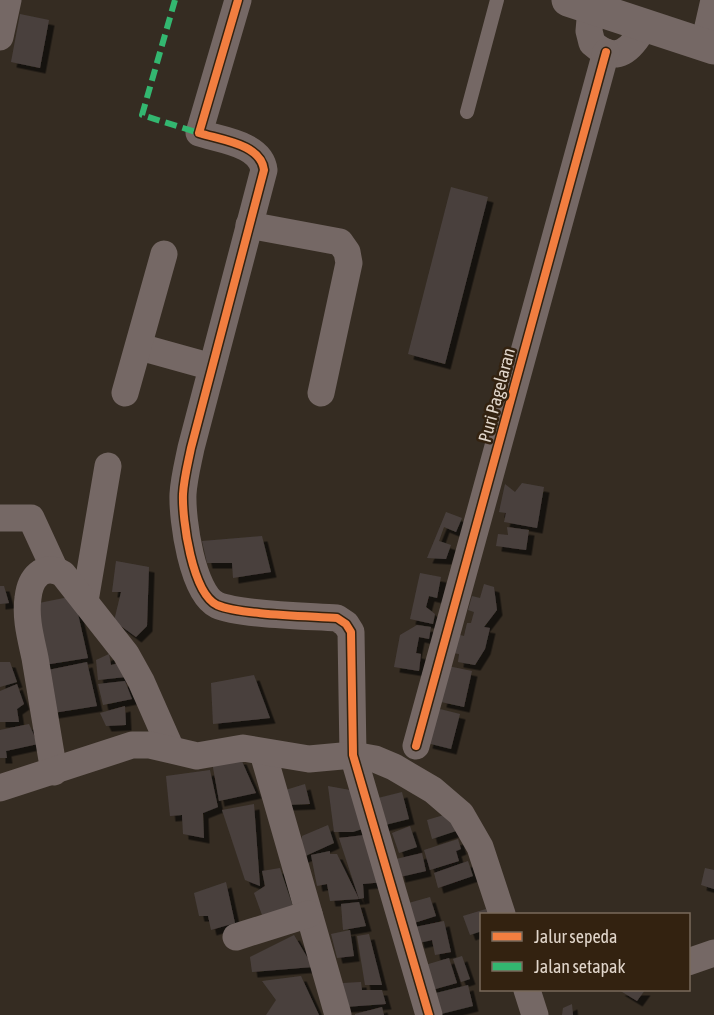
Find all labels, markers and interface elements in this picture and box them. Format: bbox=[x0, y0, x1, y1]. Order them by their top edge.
street label: Puri Pagelaran bbox=[474, 345, 519, 444]
legend bbox=[480, 913, 690, 991]
text: Jalur sepeda bbox=[534, 926, 617, 947]
text: Jalan setapak bbox=[534, 956, 625, 977]

